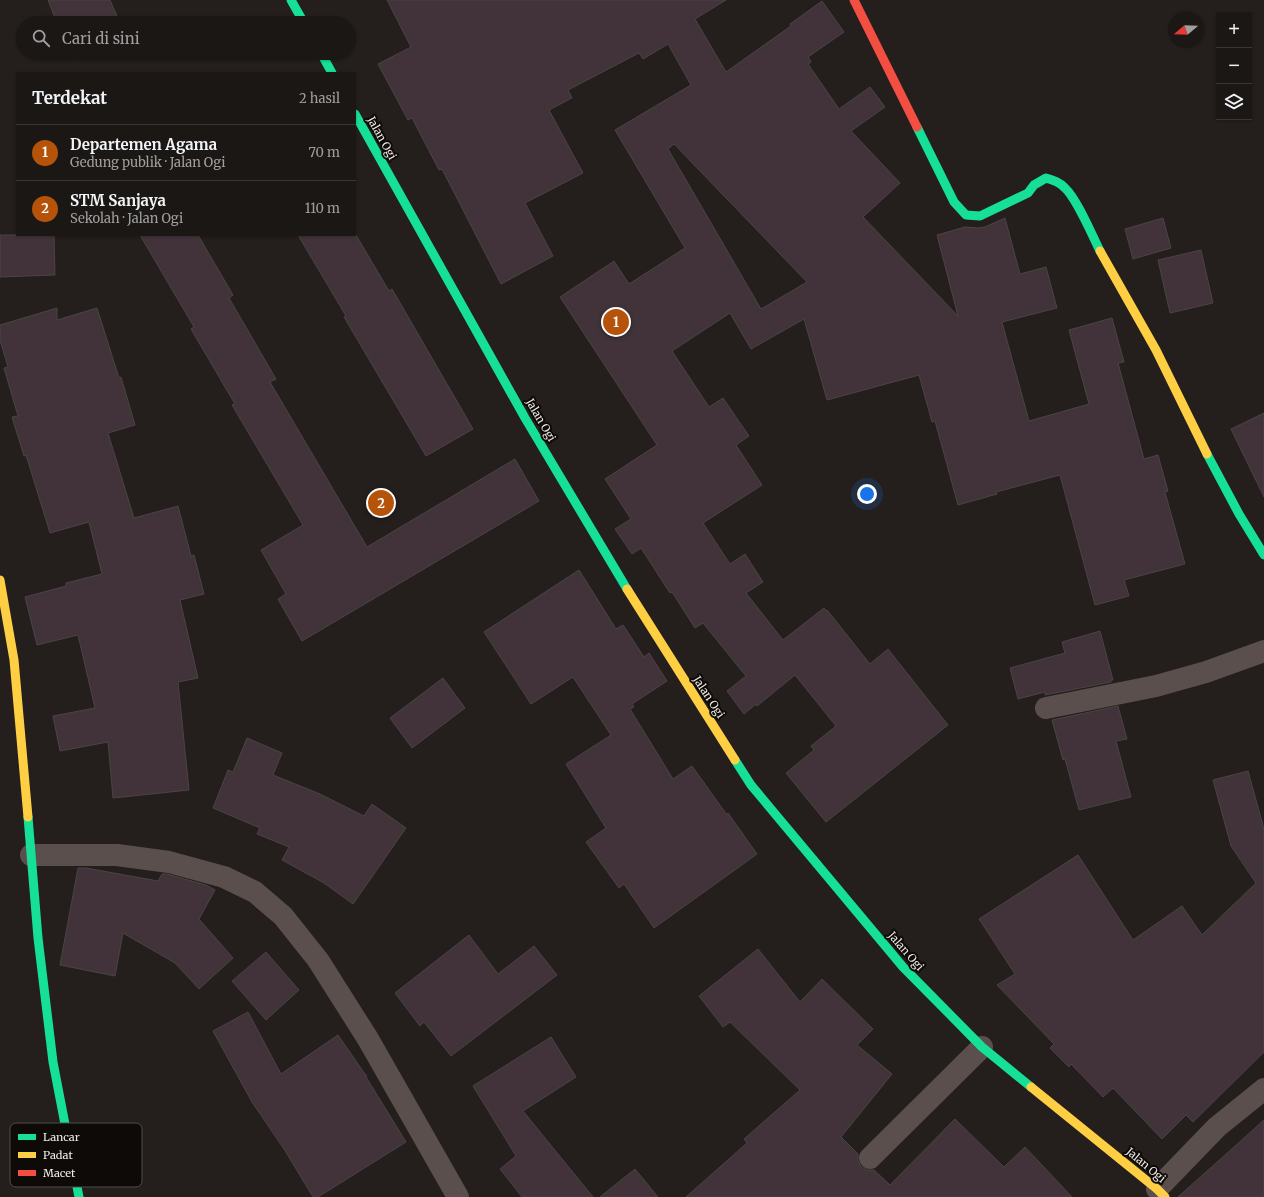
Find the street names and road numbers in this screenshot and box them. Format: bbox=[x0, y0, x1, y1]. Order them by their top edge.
street label: Jalan Ogi bbox=[364, 113, 400, 162]
street label: Jalan Ogi bbox=[523, 395, 559, 444]
street label: Jalan Ogi bbox=[690, 673, 728, 721]
street label: Jalan Ogi bbox=[885, 928, 927, 974]
street label: Jalan Ogi bbox=[1123, 1144, 1169, 1186]

